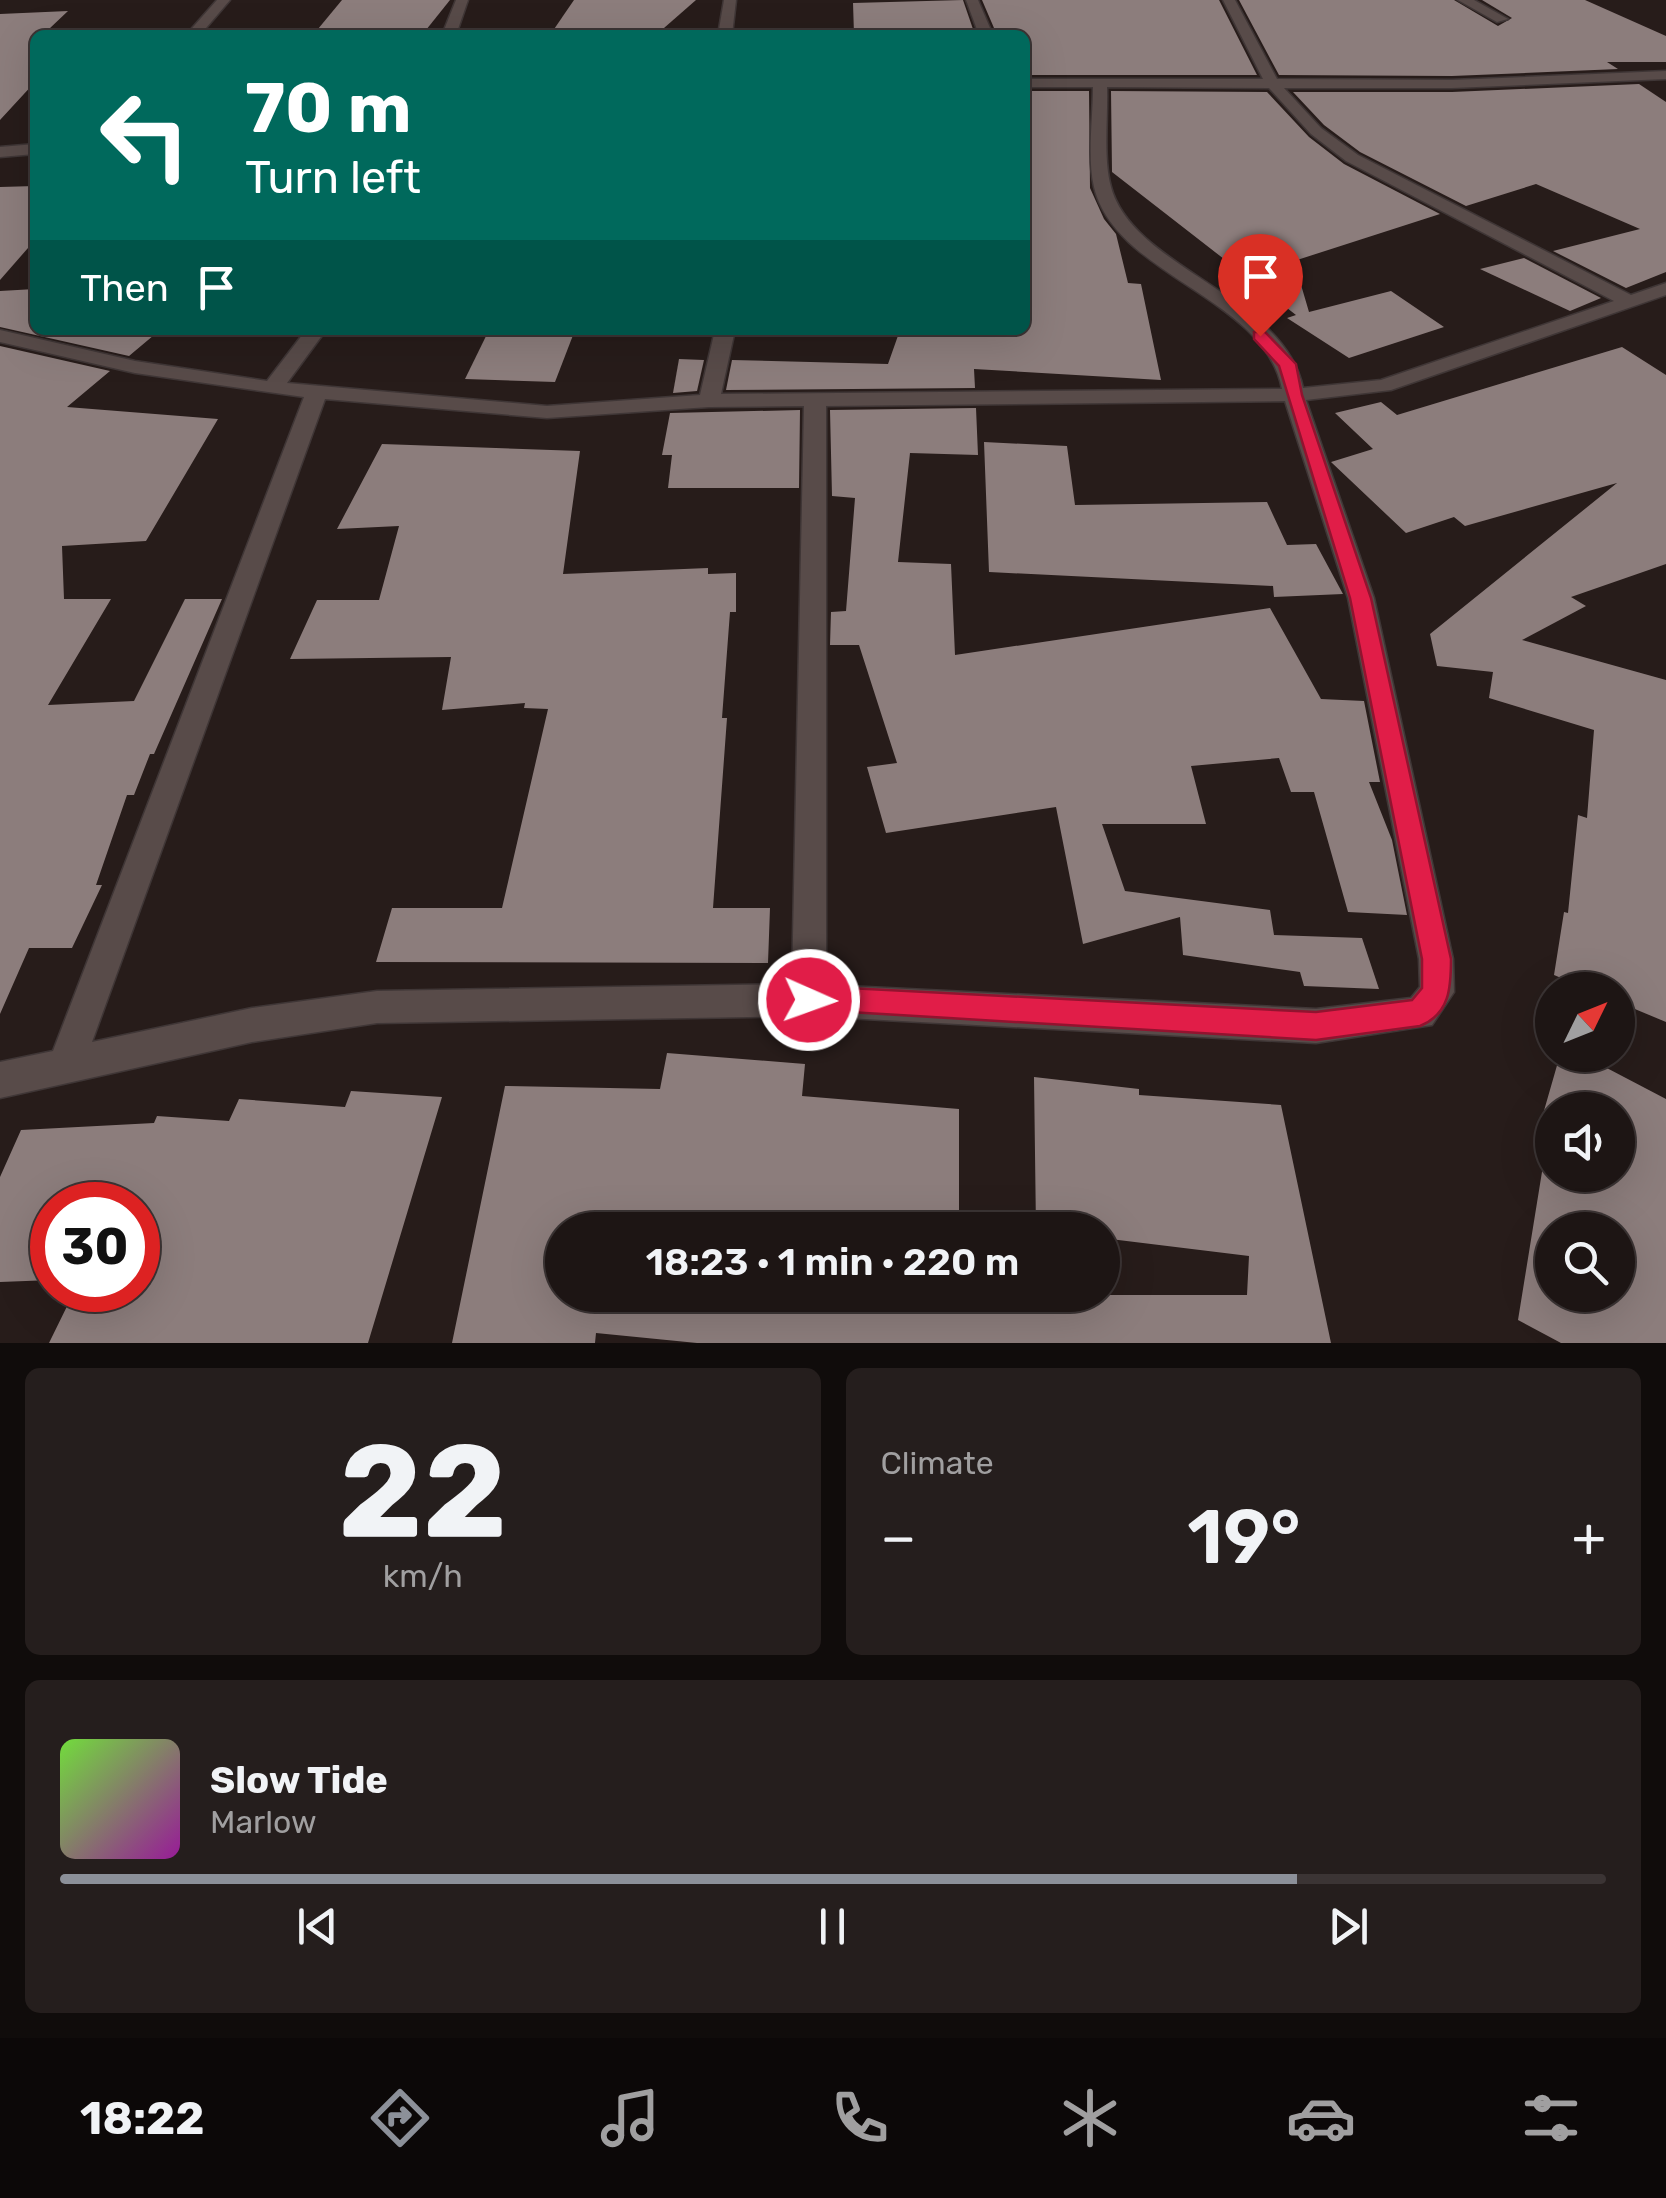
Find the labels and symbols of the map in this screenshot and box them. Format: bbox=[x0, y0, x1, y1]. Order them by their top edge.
pin bbox=[1218, 234, 1303, 337]
position arrow bbox=[757, 948, 861, 1052]
north arrow bbox=[1535, 972, 1635, 1072]
speed limit sign: 30 bbox=[30, 1182, 160, 1312]

